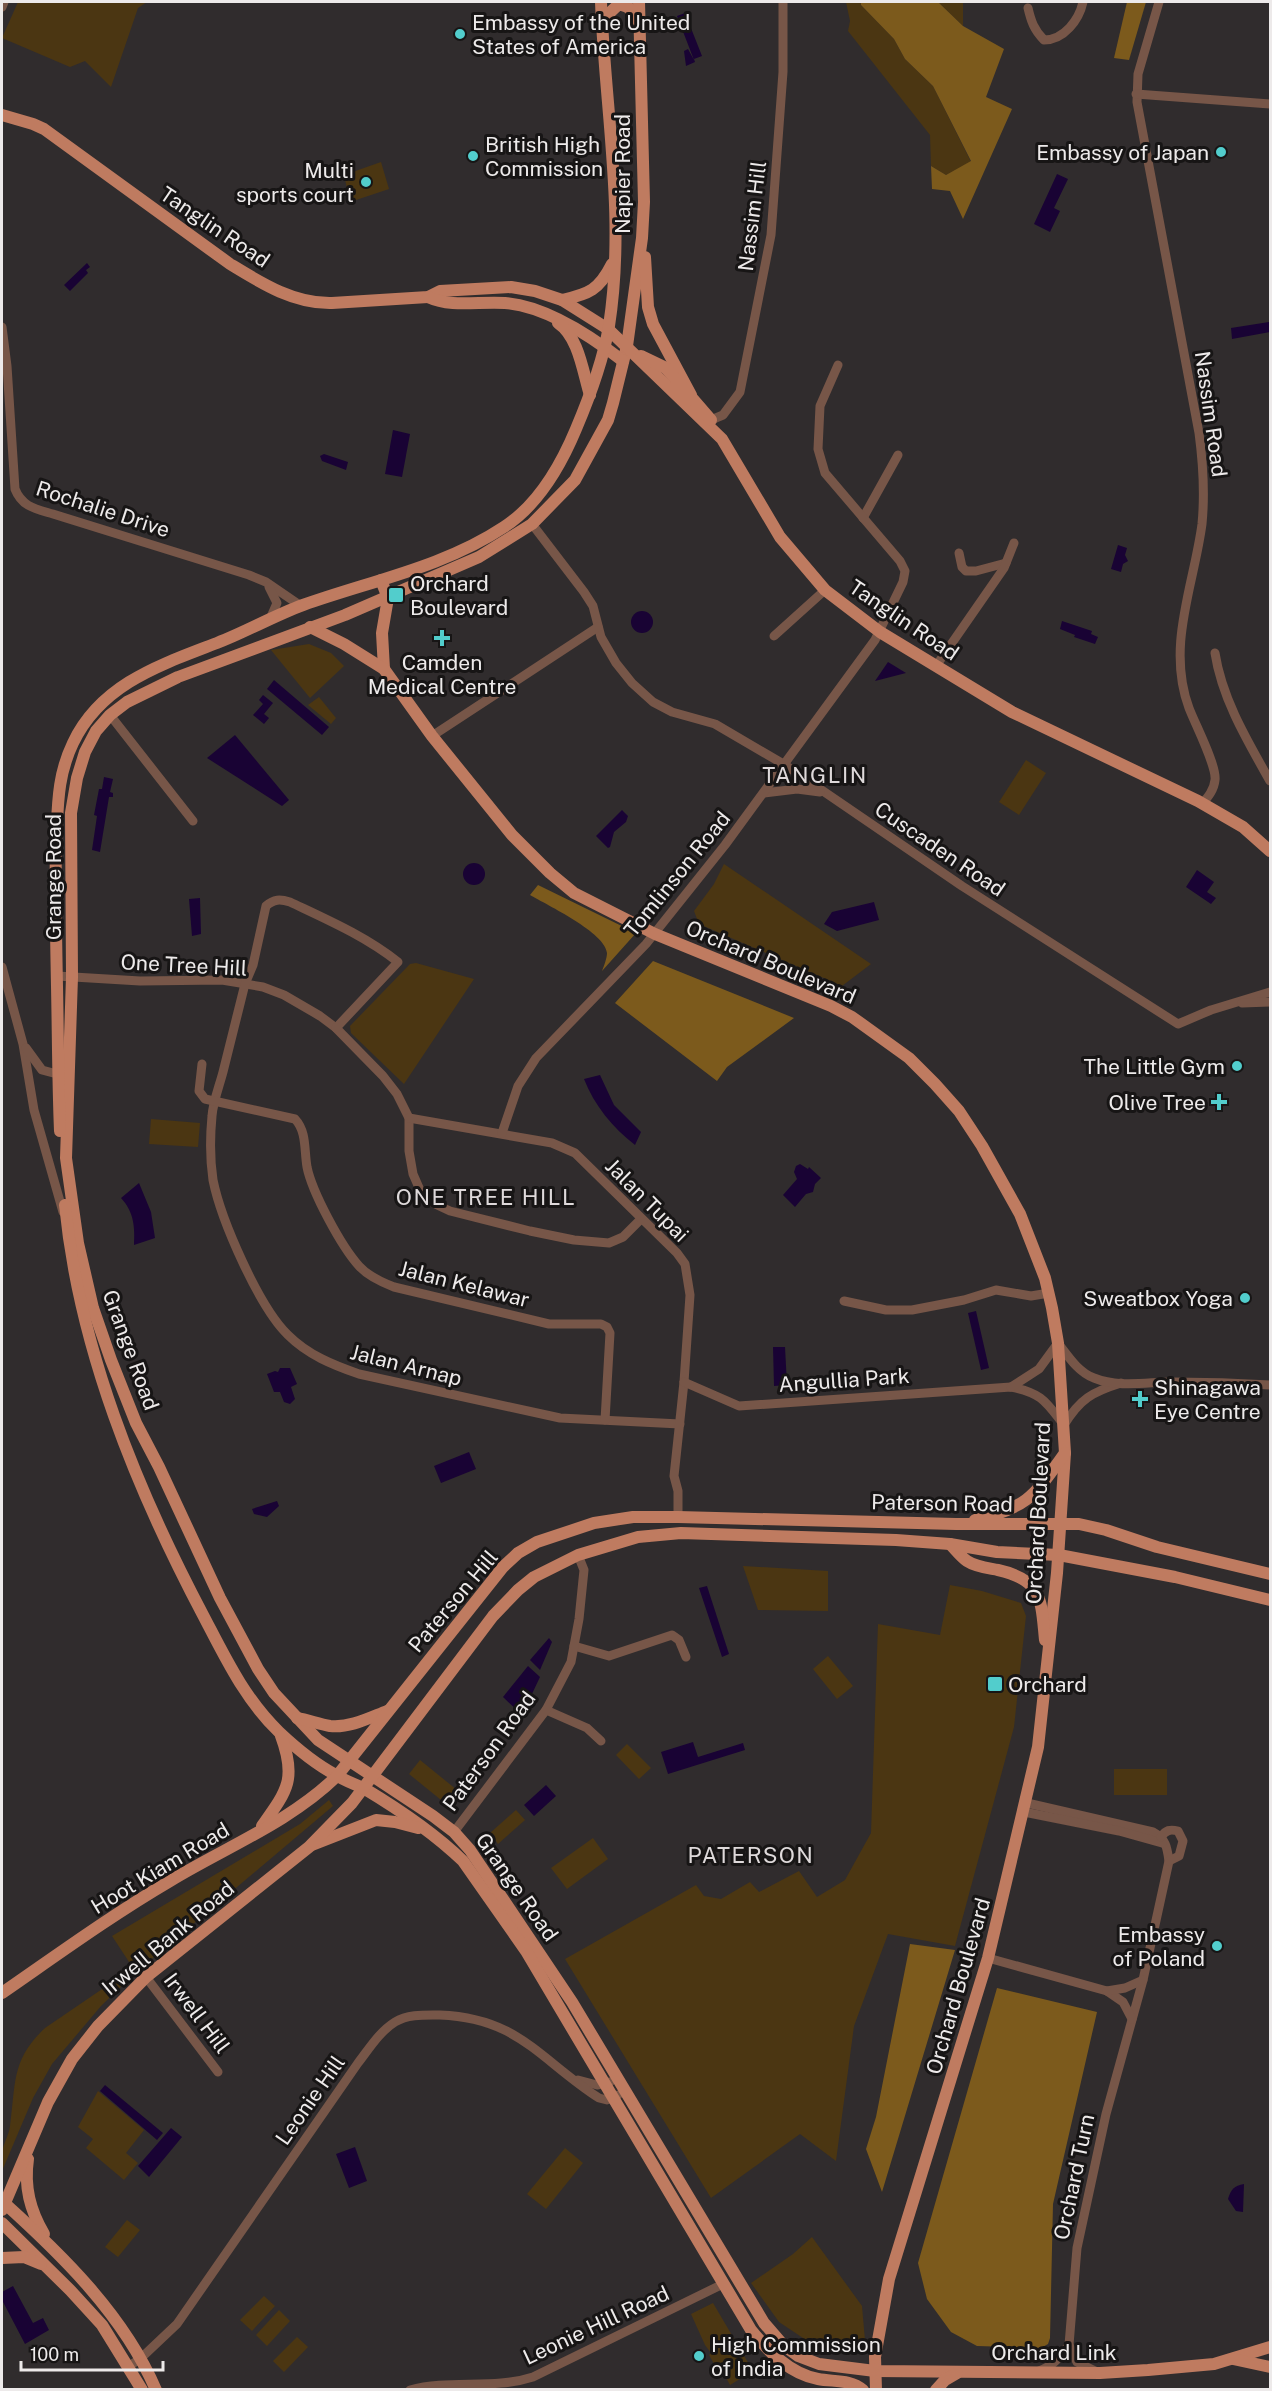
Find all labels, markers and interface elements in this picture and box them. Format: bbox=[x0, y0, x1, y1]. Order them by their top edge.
place label: Embassy of the United States of America bbox=[472, 10, 690, 59]
marker: Embassy of the United States of America bbox=[453, 27, 467, 41]
street label: Napier Road bbox=[610, 114, 635, 234]
place label: British High Commission bbox=[485, 132, 603, 181]
place label: Embassy of Japan bbox=[1036, 140, 1209, 165]
marker: Embassy of Japan bbox=[1214, 145, 1228, 159]
marker: British High Commission bbox=[466, 149, 480, 163]
place label: Multi sports court bbox=[236, 158, 354, 207]
street label: Nassim Hill bbox=[733, 159, 771, 273]
marker: Multi sports court bbox=[359, 175, 373, 189]
street label: Tanglin Road bbox=[156, 181, 274, 273]
street label: Nassim Road bbox=[1190, 349, 1232, 479]
street label: Rochalie Drive bbox=[33, 476, 173, 542]
place label: Orchard Boulevard bbox=[410, 571, 508, 620]
street label: Tanglin Road bbox=[845, 574, 963, 666]
marker: Orchard Boulevard bbox=[387, 586, 405, 604]
marker: Camden Medical Centre bbox=[433, 629, 451, 647]
place label: Camden Medical Centre bbox=[368, 650, 516, 699]
district label: TANGLIN bbox=[762, 762, 868, 788]
street label: Cuscaden Road bbox=[870, 796, 1010, 902]
street label: Tomlinson Road bbox=[619, 806, 735, 942]
street label: Grange Road bbox=[41, 814, 66, 940]
street label: Orchard Boulevard bbox=[682, 915, 860, 1009]
street label: One Tree Hill bbox=[120, 949, 248, 981]
place label: The Little Gym bbox=[1083, 1054, 1225, 1079]
marker: The Little Gym bbox=[1230, 1059, 1244, 1073]
place label: Olive Tree bbox=[1108, 1090, 1206, 1115]
marker: Olive Tree bbox=[1210, 1093, 1228, 1111]
street label: Jalan Tupai bbox=[600, 1153, 694, 1247]
district label: ONE TREE HILL bbox=[396, 1184, 576, 1210]
street label: Jalan Kelawar bbox=[396, 1256, 532, 1312]
street label: Grange Road bbox=[98, 1286, 164, 1414]
place label: Sweatbox Yoga bbox=[1083, 1286, 1233, 1311]
marker: Sweatbox Yoga bbox=[1238, 1291, 1252, 1305]
street label: Jalan Arnap bbox=[348, 1339, 464, 1391]
street label: Angullia Park bbox=[778, 1363, 910, 1397]
place label: Shinagawa Eye Centre bbox=[1154, 1375, 1261, 1424]
marker: Shinagawa Eye Centre bbox=[1131, 1390, 1149, 1408]
street label: Orchard Boulevard bbox=[1021, 1421, 1055, 1605]
street label: Paterson Road bbox=[871, 1489, 1013, 1517]
street label: Paterson Hill bbox=[403, 1545, 503, 1657]
place label: Orchard bbox=[1008, 1672, 1087, 1697]
marker: Orchard bbox=[986, 1675, 1004, 1693]
street label: Paterson Road bbox=[437, 1686, 541, 1816]
street label: Hoot Kiam Road bbox=[86, 1817, 234, 1919]
street label: Grange Road bbox=[471, 1828, 563, 1946]
district label: PATERSON bbox=[688, 1842, 814, 1868]
street label: Irwell Bank Road bbox=[97, 1876, 239, 2000]
street label: Orchard Boulevard bbox=[921, 1895, 995, 2077]
place label: Embassy of Poland bbox=[1113, 1922, 1205, 1971]
marker: Embassy of Poland bbox=[1210, 1939, 1224, 1953]
street label: Irwell Hill bbox=[159, 1968, 235, 2058]
street label: Leonie Hill bbox=[270, 2050, 350, 2150]
street label: Orchard Turn bbox=[1048, 2112, 1100, 2242]
street label: Leonie Hill Road bbox=[519, 2280, 673, 2370]
place label: High Commission of India bbox=[711, 2332, 881, 2381]
scale bar bbox=[21, 2334, 164, 2372]
street label: Orchard Link bbox=[991, 2340, 1117, 2365]
text: 100 m bbox=[30, 2344, 79, 2365]
marker: High Commission of India bbox=[692, 2349, 706, 2363]

